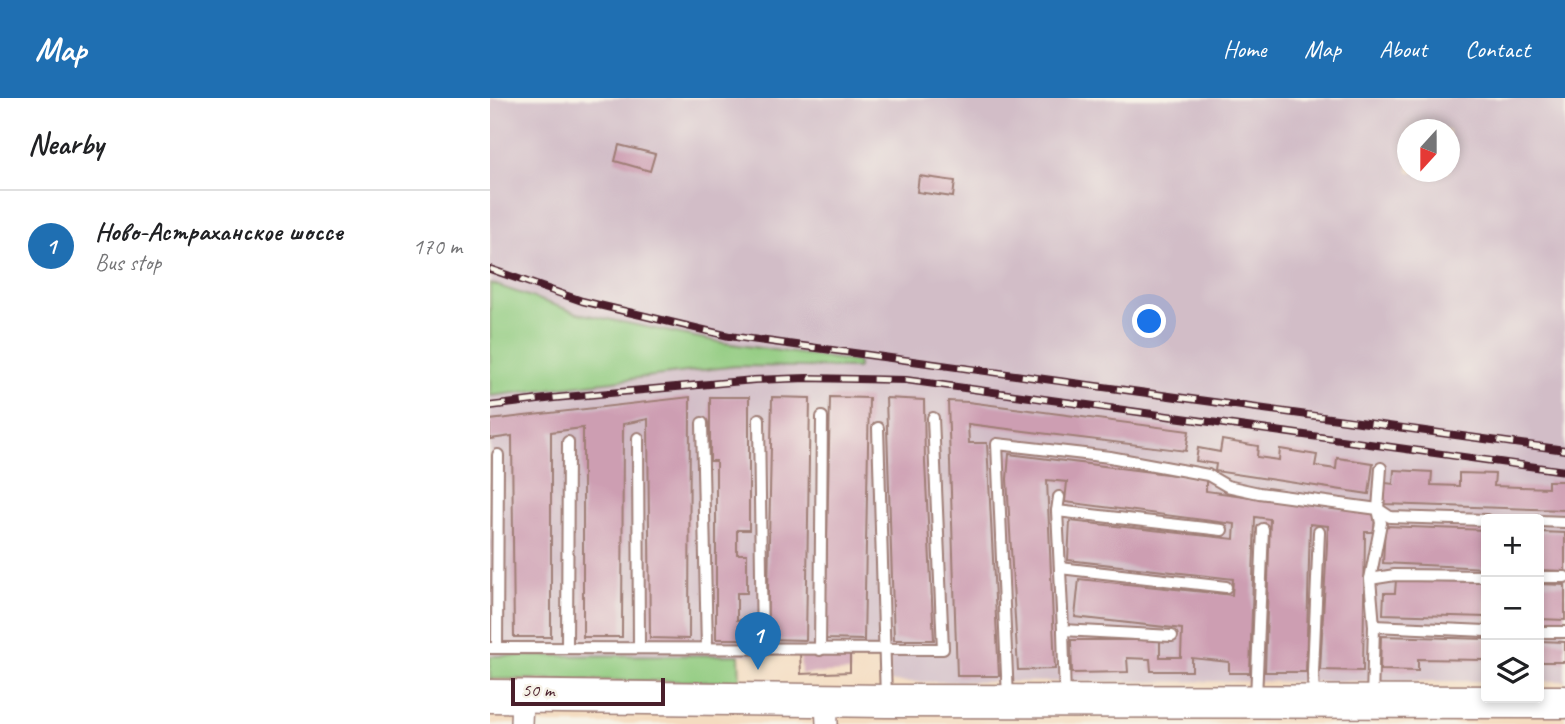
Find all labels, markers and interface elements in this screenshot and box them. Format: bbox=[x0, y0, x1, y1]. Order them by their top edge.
text: Map bbox=[35, 28, 86, 70]
text: Home bbox=[1223, 34, 1266, 64]
text: Map bbox=[1304, 34, 1341, 64]
text: About bbox=[1379, 34, 1427, 64]
text: Contact bbox=[1465, 34, 1530, 64]
north arrow bbox=[1397, 119, 1460, 182]
text: Nearby bbox=[28, 125, 104, 163]
text: Ново-Астраханское шоссе bbox=[95, 215, 343, 248]
text: 1 bbox=[46, 232, 56, 261]
text: 170 m bbox=[413, 232, 462, 261]
text: Bus stop bbox=[95, 248, 161, 277]
your location bbox=[1132, 304, 1166, 338]
map controls bbox=[1481, 514, 1544, 703]
button: + bbox=[1481, 514, 1544, 577]
button: − bbox=[1481, 577, 1544, 640]
pin: 1 bbox=[735, 612, 781, 670]
button: layers bbox=[1481, 640, 1544, 703]
scale bar bbox=[511, 675, 665, 707]
text: 50 m bbox=[522, 678, 554, 702]

